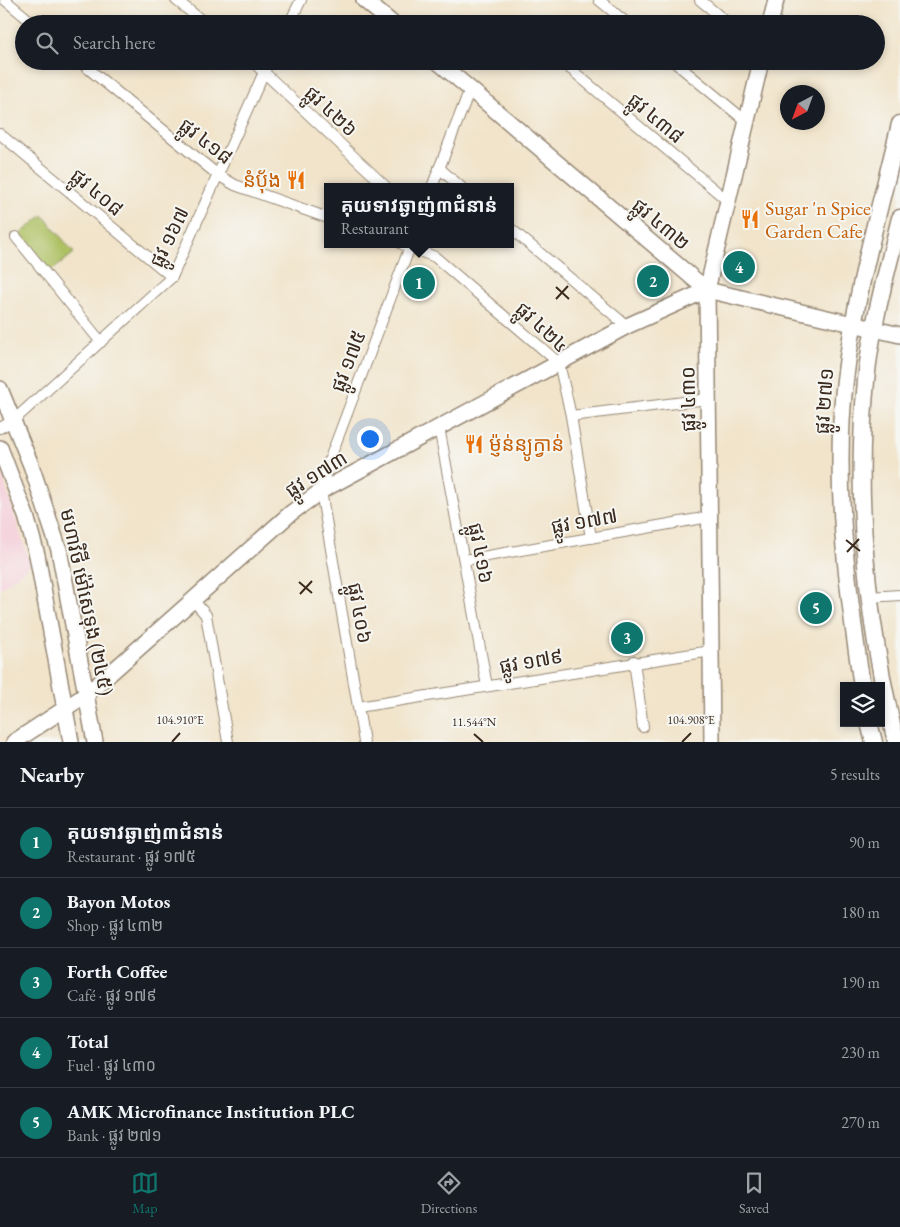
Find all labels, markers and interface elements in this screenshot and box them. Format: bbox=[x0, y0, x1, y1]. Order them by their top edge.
search box bbox=[15, 15, 885, 70]
icon: search bbox=[33, 29, 61, 57]
text: Search here bbox=[73, 30, 155, 55]
street label: ផ្លូវ ៤២៦ bbox=[295, 80, 363, 147]
north arrow bbox=[780, 85, 825, 130]
street label: ផ្លូវ ៤៣៨ bbox=[619, 87, 690, 154]
street label: ផ្លូវ ៤១៨ bbox=[170, 112, 238, 175]
street label: ផ្លូវ ៤០៨ bbox=[61, 162, 129, 226]
place label: នំប៉័ង bbox=[243, 167, 281, 194]
restaurant icon: នំប៉័ង bbox=[285, 169, 307, 191]
popup bbox=[324, 183, 514, 248]
street label: ផ្លូវ ៤៣២ bbox=[623, 192, 695, 260]
text: គុយទាវឆ្ងាញ់៣ជំនាន់ bbox=[341, 193, 497, 218]
place label: Sugar 'n Spice Garden Cafe bbox=[765, 195, 871, 244]
street label: ផ្លូវ ១៦៧ bbox=[143, 202, 200, 274]
restaurant icon: Sugar 'n Spice Garden Cafe bbox=[739, 208, 761, 230]
text: Restaurant bbox=[341, 218, 409, 239]
pin: 4 bbox=[723, 248, 755, 286]
pin: 2 bbox=[637, 262, 669, 300]
pin: 1 bbox=[403, 264, 435, 302]
street label: ផ្លូវ ៤២៤ bbox=[506, 296, 574, 363]
street label: ផ្លូវ ១៧៥ bbox=[324, 326, 377, 398]
street label: ផ្លូវ ៤៣០ bbox=[674, 366, 707, 432]
street label: ផ្លូវ ២៧១ bbox=[809, 367, 845, 436]
your location bbox=[357, 426, 383, 452]
place label: ម្ញ៉ន់ន្យូក្វាន់ bbox=[489, 431, 564, 462]
restaurant icon: ម្ញ៉ន់ន្យូក្វាន់ bbox=[463, 433, 485, 455]
street label: ផ្លូវ ១៧៣ bbox=[280, 445, 355, 508]
street label: ផ្លូវ ១៧៧ bbox=[549, 502, 620, 545]
street label: មហាវិថី ម៉ៅសេទុង (២៤៥) bbox=[54, 506, 120, 698]
street label: ផ្លូវ ៤១៦ bbox=[457, 520, 500, 587]
street label: ផ្លូវ ៤០៦ bbox=[336, 581, 378, 646]
pin: 5 bbox=[800, 589, 832, 627]
pin: 3 bbox=[611, 619, 643, 657]
street label: ផ្លូវ ១៧៩ bbox=[497, 643, 566, 685]
map controls bbox=[840, 682, 885, 727]
button: layers bbox=[840, 682, 885, 727]
text: 104.910°E bbox=[156, 712, 204, 728]
text: 104.908°E bbox=[667, 712, 715, 728]
text: 11.544°N bbox=[452, 714, 497, 730]
text: Nearby bbox=[20, 761, 84, 788]
text: 5 results bbox=[830, 764, 880, 785]
text: គុយទាវឆ្ងាញ់៣ជំនាន់ bbox=[67, 820, 224, 845]
text: 1 bbox=[32, 832, 40, 853]
text: 90 m bbox=[849, 832, 880, 853]
text: Restaurant · ផ្លូវ ១៧៥ bbox=[67, 846, 196, 867]
text: Bayon Motos bbox=[67, 889, 170, 914]
text: 2 bbox=[32, 902, 40, 923]
text: 180 m bbox=[841, 902, 880, 923]
text: Shop · ផ្លូវ ៤៣២ bbox=[67, 915, 163, 936]
text: Forth Coffee bbox=[67, 959, 167, 984]
text: 3 bbox=[32, 972, 40, 993]
text: 190 m bbox=[841, 972, 880, 993]
text: Café · ផ្លូវ ១៧៩ bbox=[67, 985, 157, 1006]
text: Total bbox=[67, 1029, 109, 1054]
text: 4 bbox=[32, 1042, 40, 1063]
text: 230 m bbox=[841, 1042, 880, 1063]
text: Fuel · ផ្លូវ ៤៣០ bbox=[67, 1055, 156, 1076]
text: AMK Microfinance Institution PLC bbox=[67, 1099, 355, 1124]
text: 5 bbox=[32, 1112, 40, 1133]
text: 270 m bbox=[841, 1112, 880, 1133]
text: Bank · ផ្លូវ ២៧១ bbox=[67, 1125, 162, 1146]
tab: Map bbox=[131, 1169, 159, 1217]
tab: Directions bbox=[421, 1169, 477, 1217]
tab: Saved bbox=[739, 1169, 769, 1217]

